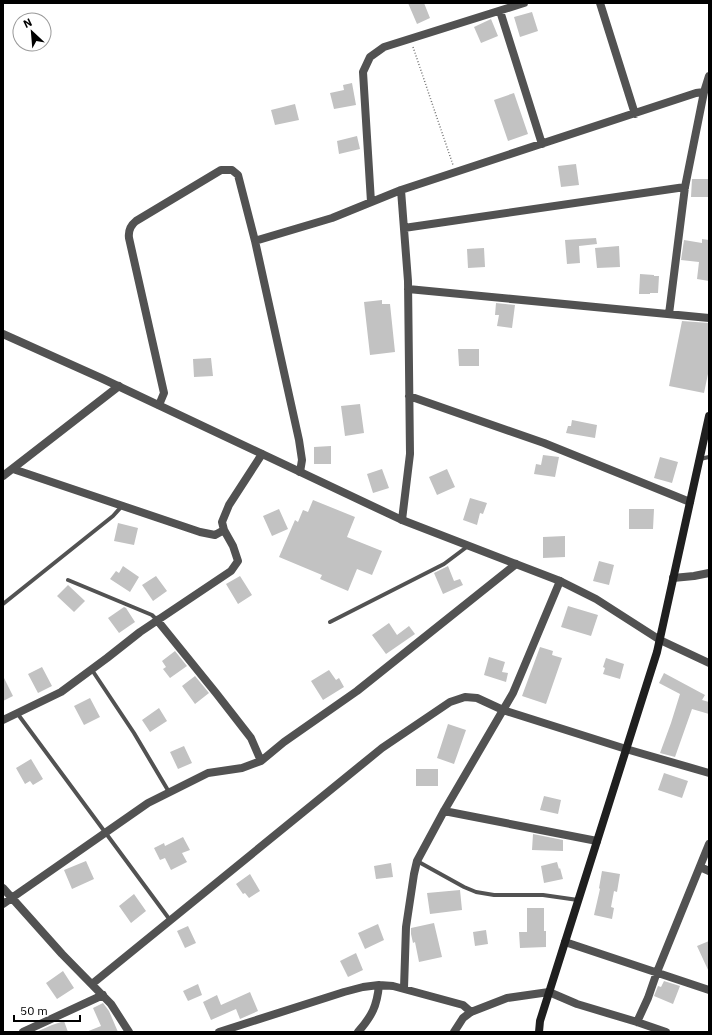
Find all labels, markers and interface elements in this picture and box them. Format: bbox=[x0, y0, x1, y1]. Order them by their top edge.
north arrow bbox=[12, 12, 52, 52]
text: N bbox=[21, 15, 34, 31]
scale bar bbox=[14, 997, 80, 1023]
text: 50 m bbox=[20, 1003, 48, 1018]

